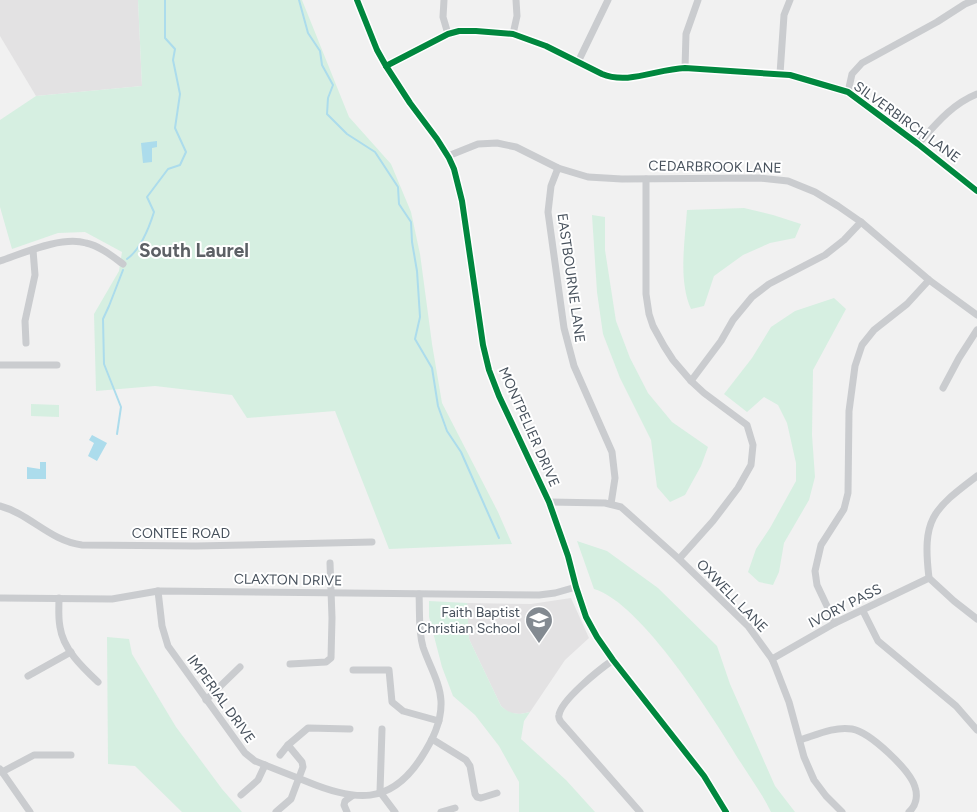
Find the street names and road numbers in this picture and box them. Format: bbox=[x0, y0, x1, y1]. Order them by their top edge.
street label: SILVERBIRCH LANE bbox=[850, 78, 964, 166]
street label: CEDARBROOK LANE bbox=[648, 157, 782, 177]
street label: EASTBOURNE LANE bbox=[553, 212, 589, 344]
street label: MONTPELIER DRIVE bbox=[495, 364, 563, 490]
street label: CONTEE ROAD bbox=[132, 525, 230, 542]
street label: OXWELL LANE bbox=[693, 556, 771, 636]
street label: CLAXTON DRIVE bbox=[234, 571, 342, 589]
street label: IVORY PASS bbox=[806, 580, 884, 632]
street label: IMPERIAL DRIVE bbox=[183, 652, 259, 746]

